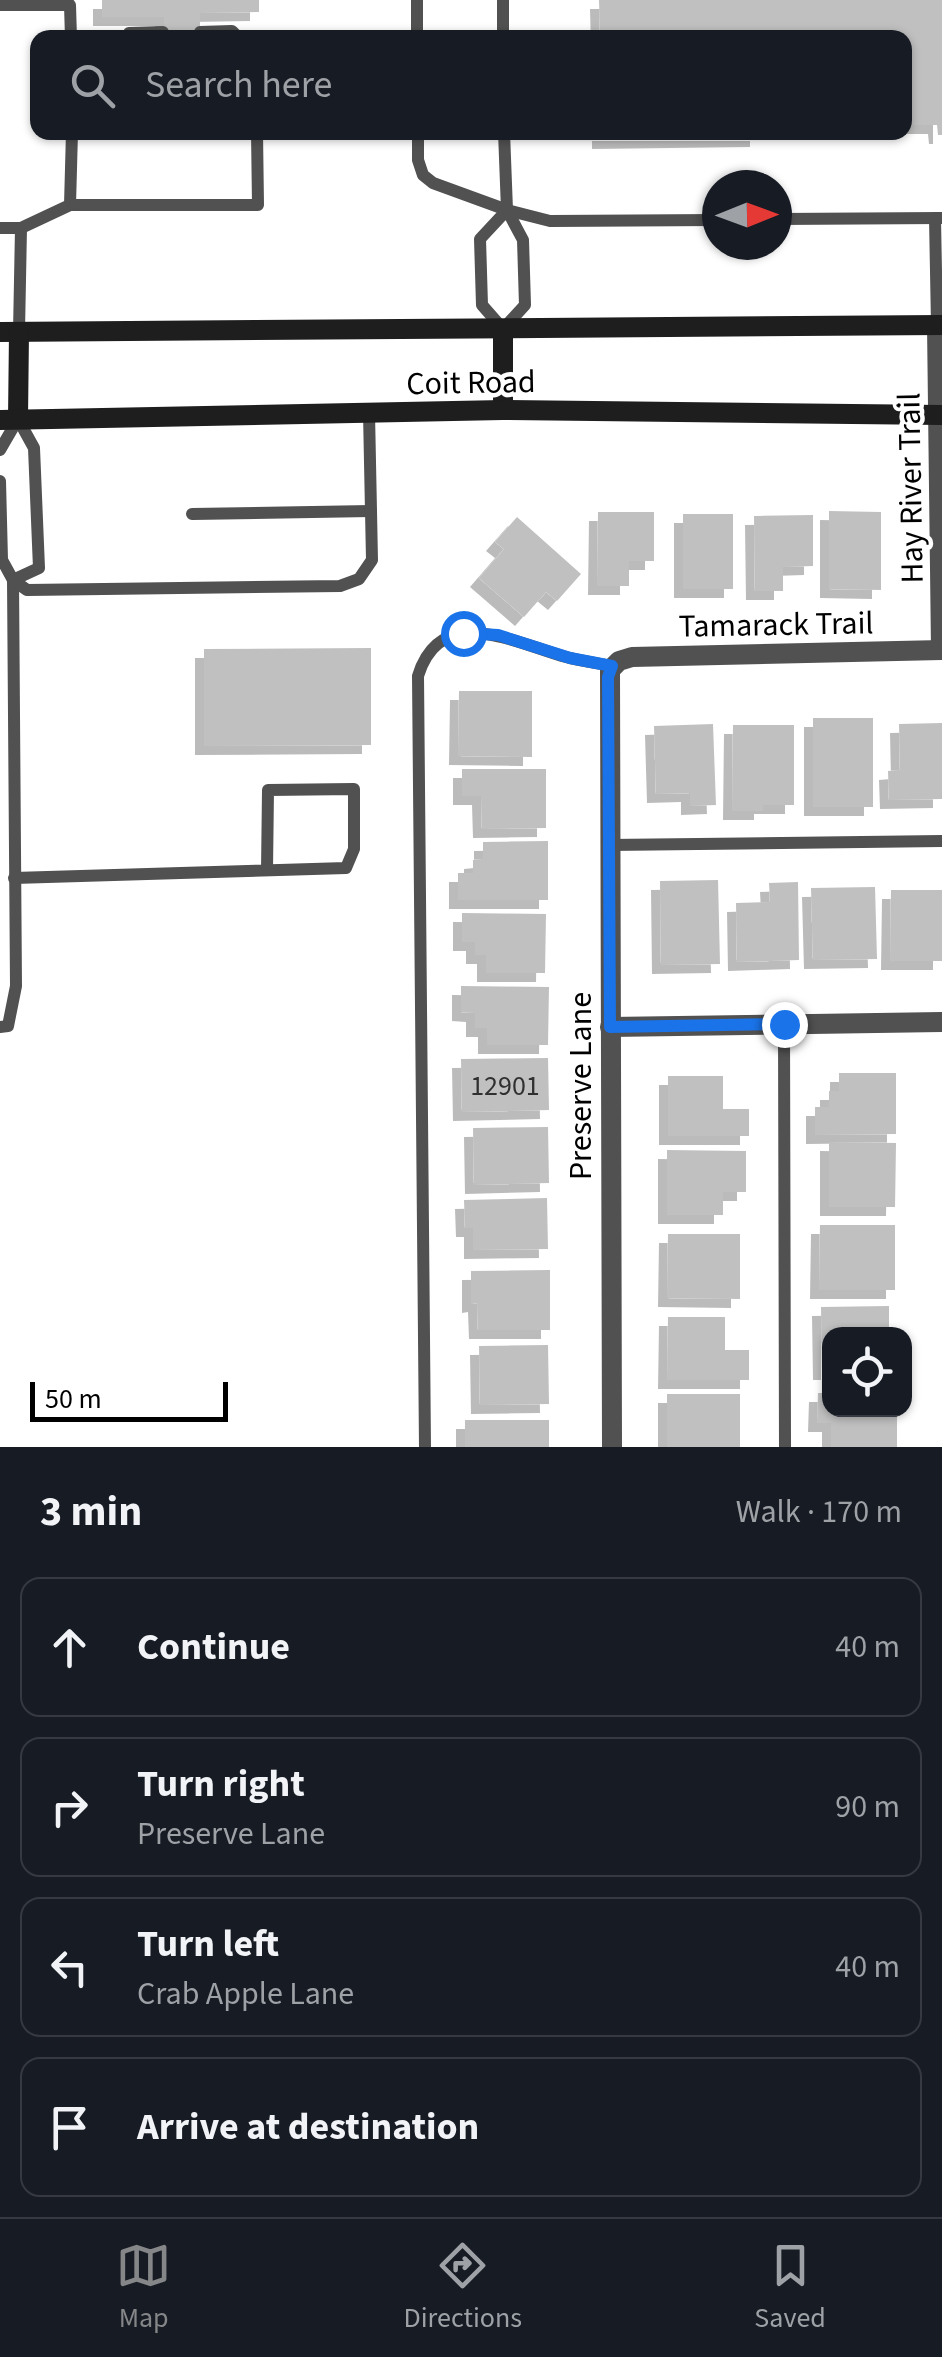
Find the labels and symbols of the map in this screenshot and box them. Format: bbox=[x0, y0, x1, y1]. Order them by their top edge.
north arrow bbox=[702, 170, 792, 260]
street label: Coit Road bbox=[406, 359, 536, 407]
street label: Hay River Trail bbox=[886, 392, 936, 584]
street label: Tamarack Trail bbox=[678, 600, 874, 650]
route start bbox=[441, 611, 487, 657]
street label: Preserve Lane bbox=[558, 992, 604, 1180]
route end bbox=[762, 1002, 808, 1048]
house number: 12901 bbox=[470, 1066, 540, 1106]
scale bar bbox=[30, 1377, 228, 1422]

